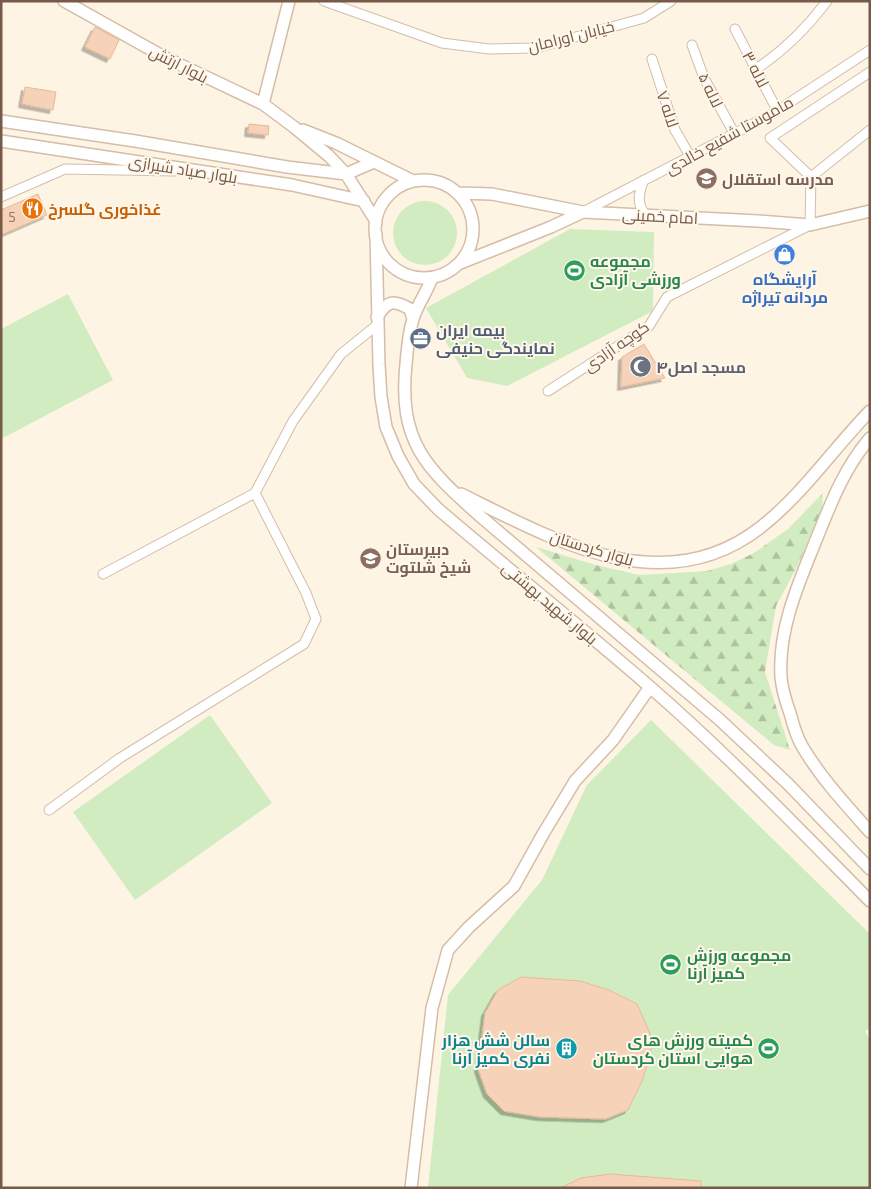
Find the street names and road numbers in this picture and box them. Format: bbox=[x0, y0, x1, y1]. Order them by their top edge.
street label: خیابان اورامان bbox=[526, 16, 617, 57]
street label: بلوار ارتش bbox=[146, 41, 212, 88]
street label: لاله ۳ bbox=[739, 47, 774, 90]
street label: لاله ۵ bbox=[695, 69, 728, 110]
street label: لاله ۷ bbox=[653, 88, 684, 130]
street label: ماموستا شفیع خالدی bbox=[661, 91, 798, 180]
street label: بلوار صیاد شیرازی bbox=[127, 151, 239, 188]
street label: امام خمینی bbox=[621, 204, 699, 230]
street label: کوچه آزادی bbox=[579, 316, 654, 378]
street label: بلوار کردستان bbox=[547, 526, 636, 571]
street label: بلوار شهید بهشتی bbox=[498, 557, 602, 650]

